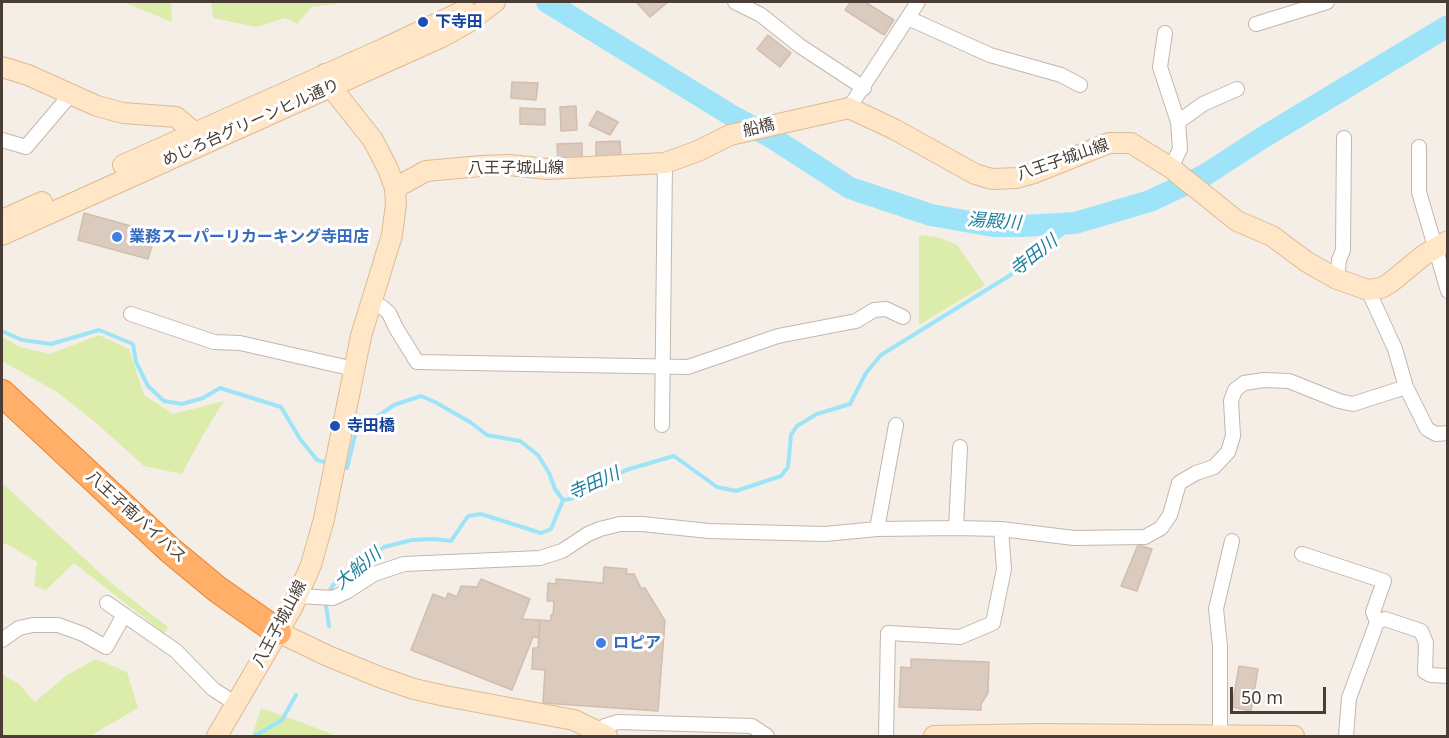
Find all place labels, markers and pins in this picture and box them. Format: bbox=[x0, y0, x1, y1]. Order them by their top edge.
place label: 下寺田 bbox=[435, 12, 483, 32]
marker: 下寺田 bbox=[416, 15, 430, 29]
place label: 業務スーパーリカーキング寺田店 bbox=[129, 227, 369, 247]
marker: 業務スーパーリカーキング寺田店 bbox=[110, 230, 124, 244]
place label: 寺田橋 bbox=[347, 416, 395, 436]
marker: 寺田橋 bbox=[328, 419, 342, 433]
place label: ロピア bbox=[613, 633, 661, 653]
marker: ロピア bbox=[594, 636, 608, 650]

